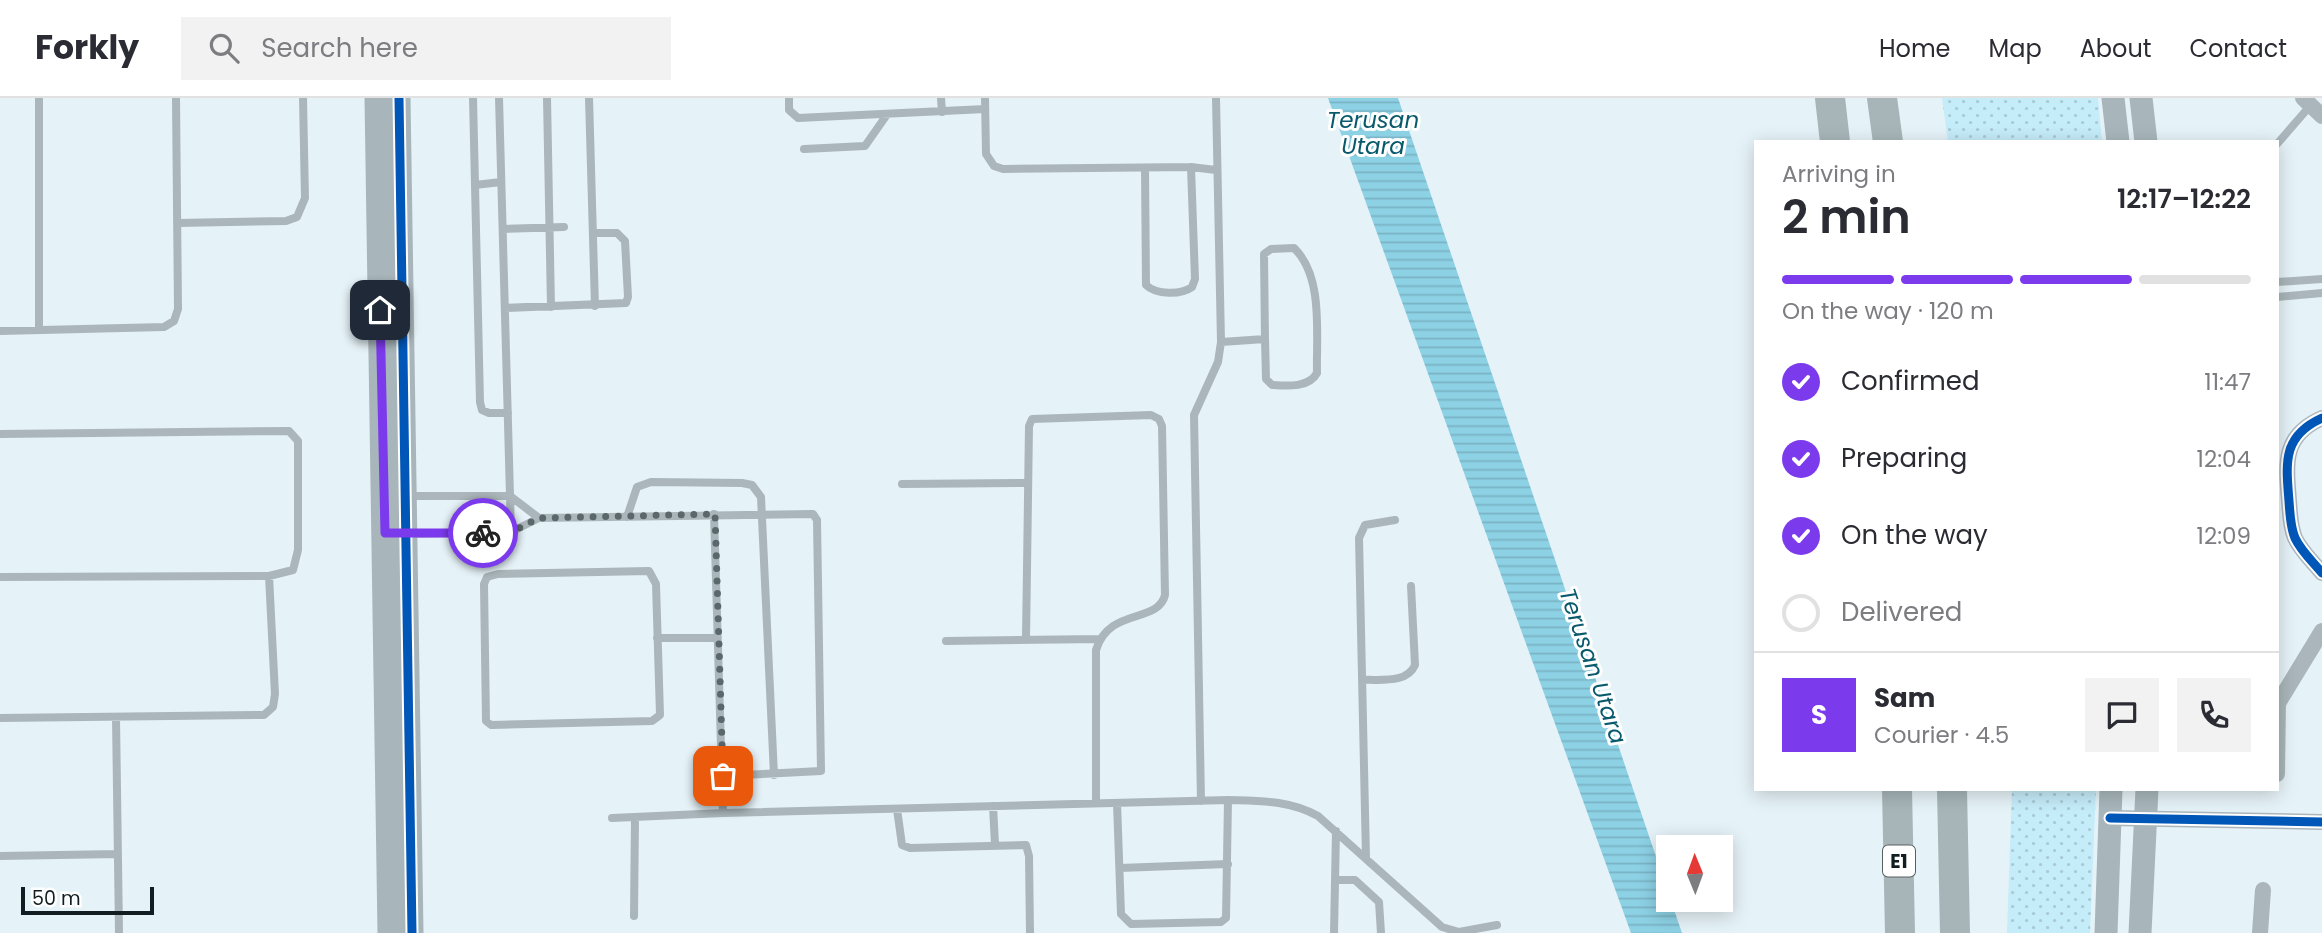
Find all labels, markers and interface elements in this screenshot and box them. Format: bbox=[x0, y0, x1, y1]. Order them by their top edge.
search box bbox=[181, 17, 671, 80]
text: Forkly bbox=[35, 24, 139, 71]
icon: search bbox=[205, 29, 243, 67]
text: Search here bbox=[261, 30, 418, 66]
text: Home bbox=[1879, 32, 1951, 65]
text: Map bbox=[1989, 32, 2042, 65]
text: About bbox=[2080, 32, 2151, 65]
text: Contact bbox=[2189, 32, 2287, 65]
water label: Terusan Utara bbox=[1327, 104, 1419, 162]
text: Arriving in bbox=[1782, 158, 1896, 190]
text: 12:17–12:22 bbox=[2117, 181, 2251, 217]
text: 2 min bbox=[1782, 185, 1911, 249]
pin bbox=[350, 280, 410, 340]
icon: home bbox=[361, 291, 399, 329]
text: On the way · 120 m bbox=[1782, 295, 1994, 327]
icon: check bbox=[1782, 363, 1820, 401]
text: Confirmed bbox=[1841, 363, 1979, 399]
text: 11:47 bbox=[2204, 366, 2251, 398]
icon: check bbox=[1782, 440, 1820, 478]
text: Preparing bbox=[1841, 440, 1967, 476]
text: 12:04 bbox=[2197, 443, 2251, 475]
courier bbox=[448, 498, 518, 568]
icon: bike bbox=[464, 514, 502, 552]
icon: check bbox=[1782, 517, 1820, 555]
text: On the way bbox=[1841, 517, 1988, 553]
text: 12:09 bbox=[2197, 520, 2251, 552]
water label: Terusan Utara bbox=[1551, 584, 1635, 748]
text: Delivered bbox=[1841, 594, 1962, 630]
button: chat bbox=[2085, 678, 2159, 752]
button: phone bbox=[2177, 678, 2251, 752]
text: Sam bbox=[1874, 680, 1935, 716]
text: S bbox=[1811, 697, 1827, 733]
text: Courier · 4.5 bbox=[1874, 719, 2009, 751]
pin bbox=[693, 746, 753, 806]
icon: bag bbox=[704, 757, 742, 795]
north arrow bbox=[1656, 835, 1732, 912]
map controls bbox=[1656, 835, 1733, 912]
road number: E1 bbox=[1883, 846, 1915, 876]
scale bar bbox=[21, 884, 154, 916]
text: 50 m bbox=[32, 885, 81, 912]

